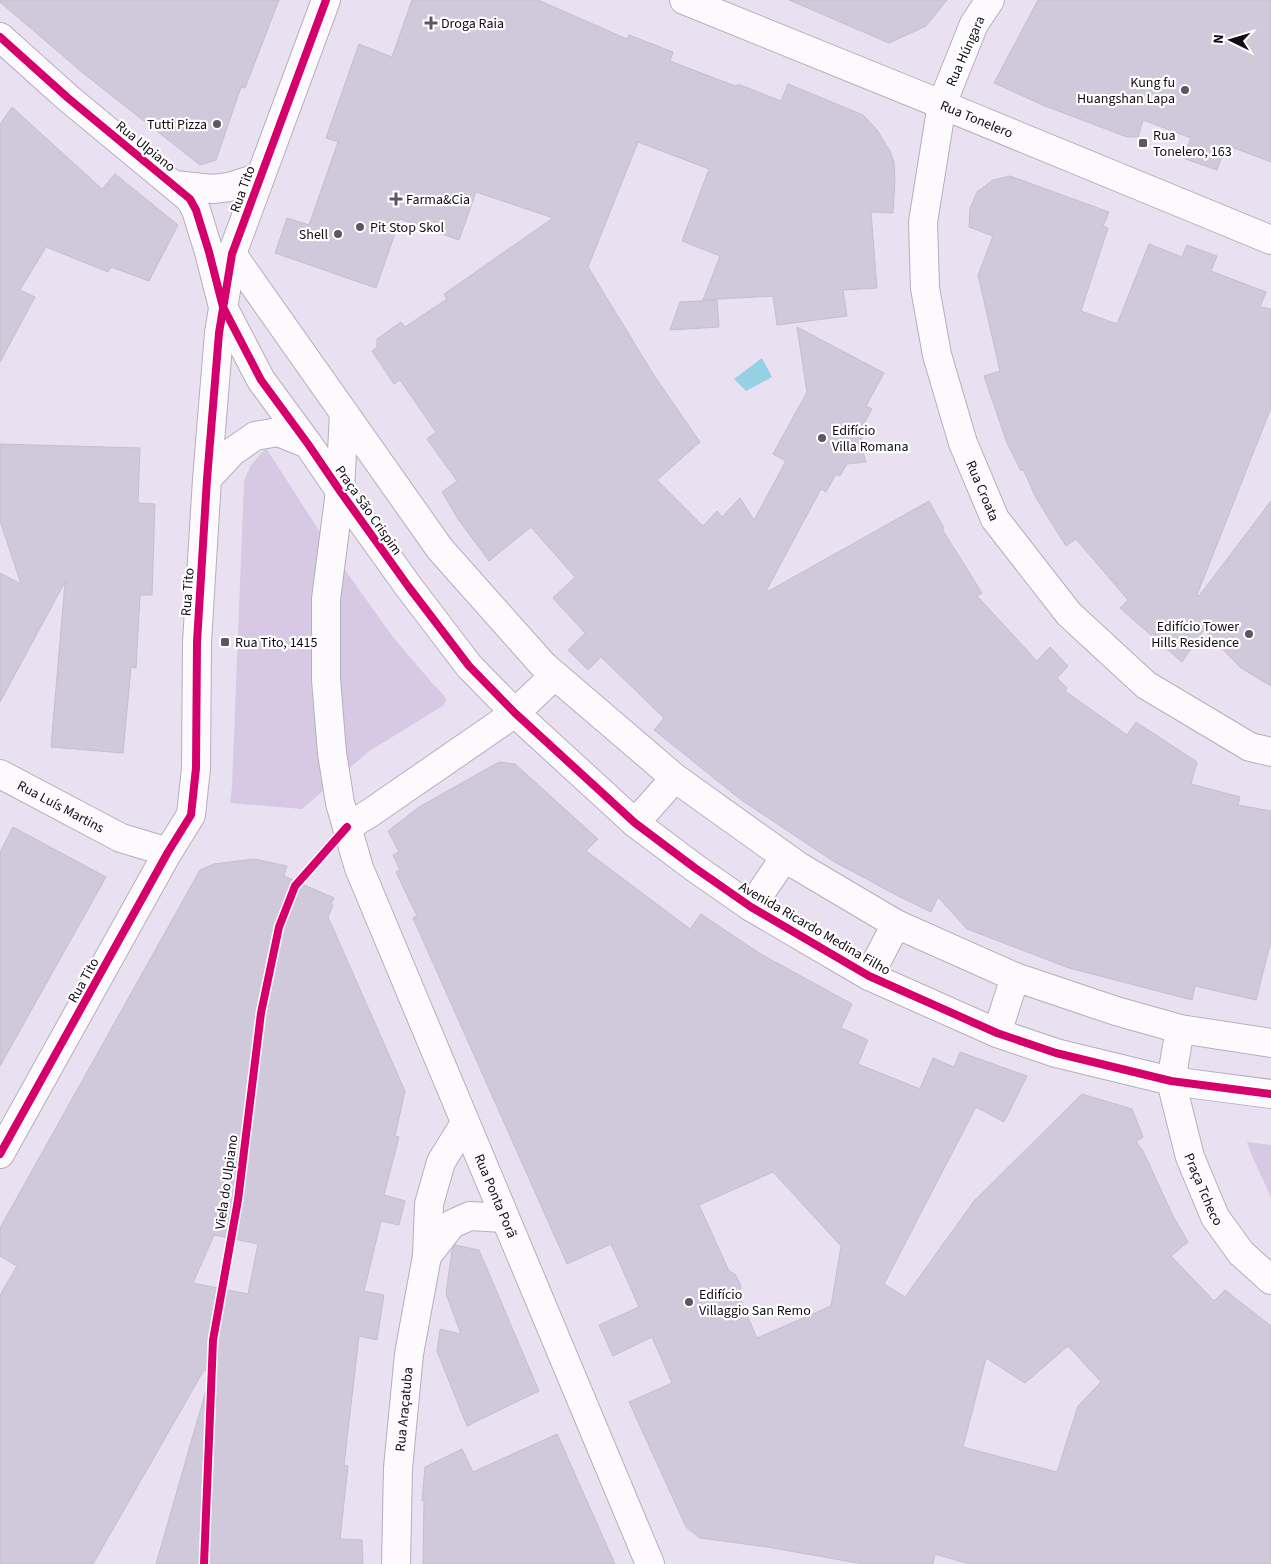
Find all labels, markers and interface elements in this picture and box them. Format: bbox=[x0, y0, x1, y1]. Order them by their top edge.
street label: Rua Húngara bbox=[941, 13, 990, 90]
place label: Droga Raia bbox=[441, 14, 504, 34]
north arrow bbox=[1206, 15, 1256, 65]
marker: Droga Raia bbox=[425, 17, 437, 29]
text: N bbox=[1209, 33, 1229, 44]
place label: Kung fu Huangshan Lapa bbox=[1077, 73, 1175, 109]
marker: Kung fu Huangshan Lapa bbox=[1179, 84, 1191, 96]
street label: Rua Tonelero bbox=[937, 96, 1016, 144]
place label: Tutti Pizza bbox=[147, 115, 207, 135]
street label: Rua Ulpiano bbox=[111, 116, 179, 177]
marker: Tutti Pizza bbox=[211, 118, 223, 130]
place label: Rua Tonelero, 163 bbox=[1153, 126, 1232, 162]
marker: Rua Tonelero, 163 bbox=[1137, 137, 1149, 149]
street label: Rua Tito bbox=[225, 163, 261, 216]
place label: Farma&Cia bbox=[406, 190, 470, 210]
marker: Farma&Cia bbox=[390, 193, 402, 205]
place label: Pit Stop Skol bbox=[370, 218, 444, 238]
marker: Pit Stop Skol bbox=[354, 221, 366, 233]
place label: Shell bbox=[299, 225, 328, 245]
marker: Shell bbox=[332, 228, 344, 240]
place label: Edifício Villa Romana bbox=[832, 421, 908, 457]
marker: Edifício Villa Romana bbox=[816, 432, 828, 444]
street label: Rua Croata bbox=[960, 458, 1004, 524]
street label: Praça São Crispim bbox=[330, 462, 407, 560]
street label: Rua Tito bbox=[176, 567, 200, 617]
place label: Edifício Tower Hills Residence bbox=[1151, 617, 1239, 653]
marker: Edifício Tower Hills Residence bbox=[1243, 628, 1255, 640]
place label: Rua Tito, 1415 bbox=[235, 633, 318, 653]
marker: Rua Tito, 1415 bbox=[219, 636, 231, 648]
street label: Rua Luís Martins bbox=[14, 776, 108, 838]
street label: Avenida Ricardo Medina Filho bbox=[735, 877, 894, 981]
street label: Rua Tito bbox=[63, 954, 104, 1007]
street label: Viela do Ulpiano bbox=[210, 1134, 244, 1231]
street label: Praça Tcheco bbox=[1178, 1150, 1227, 1230]
street label: Rua Ponta Porã bbox=[469, 1151, 522, 1241]
place label: Edifício Villaggio San Remo bbox=[699, 1285, 811, 1321]
marker: Edifício Villaggio San Remo bbox=[683, 1296, 695, 1308]
street label: Rua Araçatuba bbox=[391, 1366, 419, 1453]

